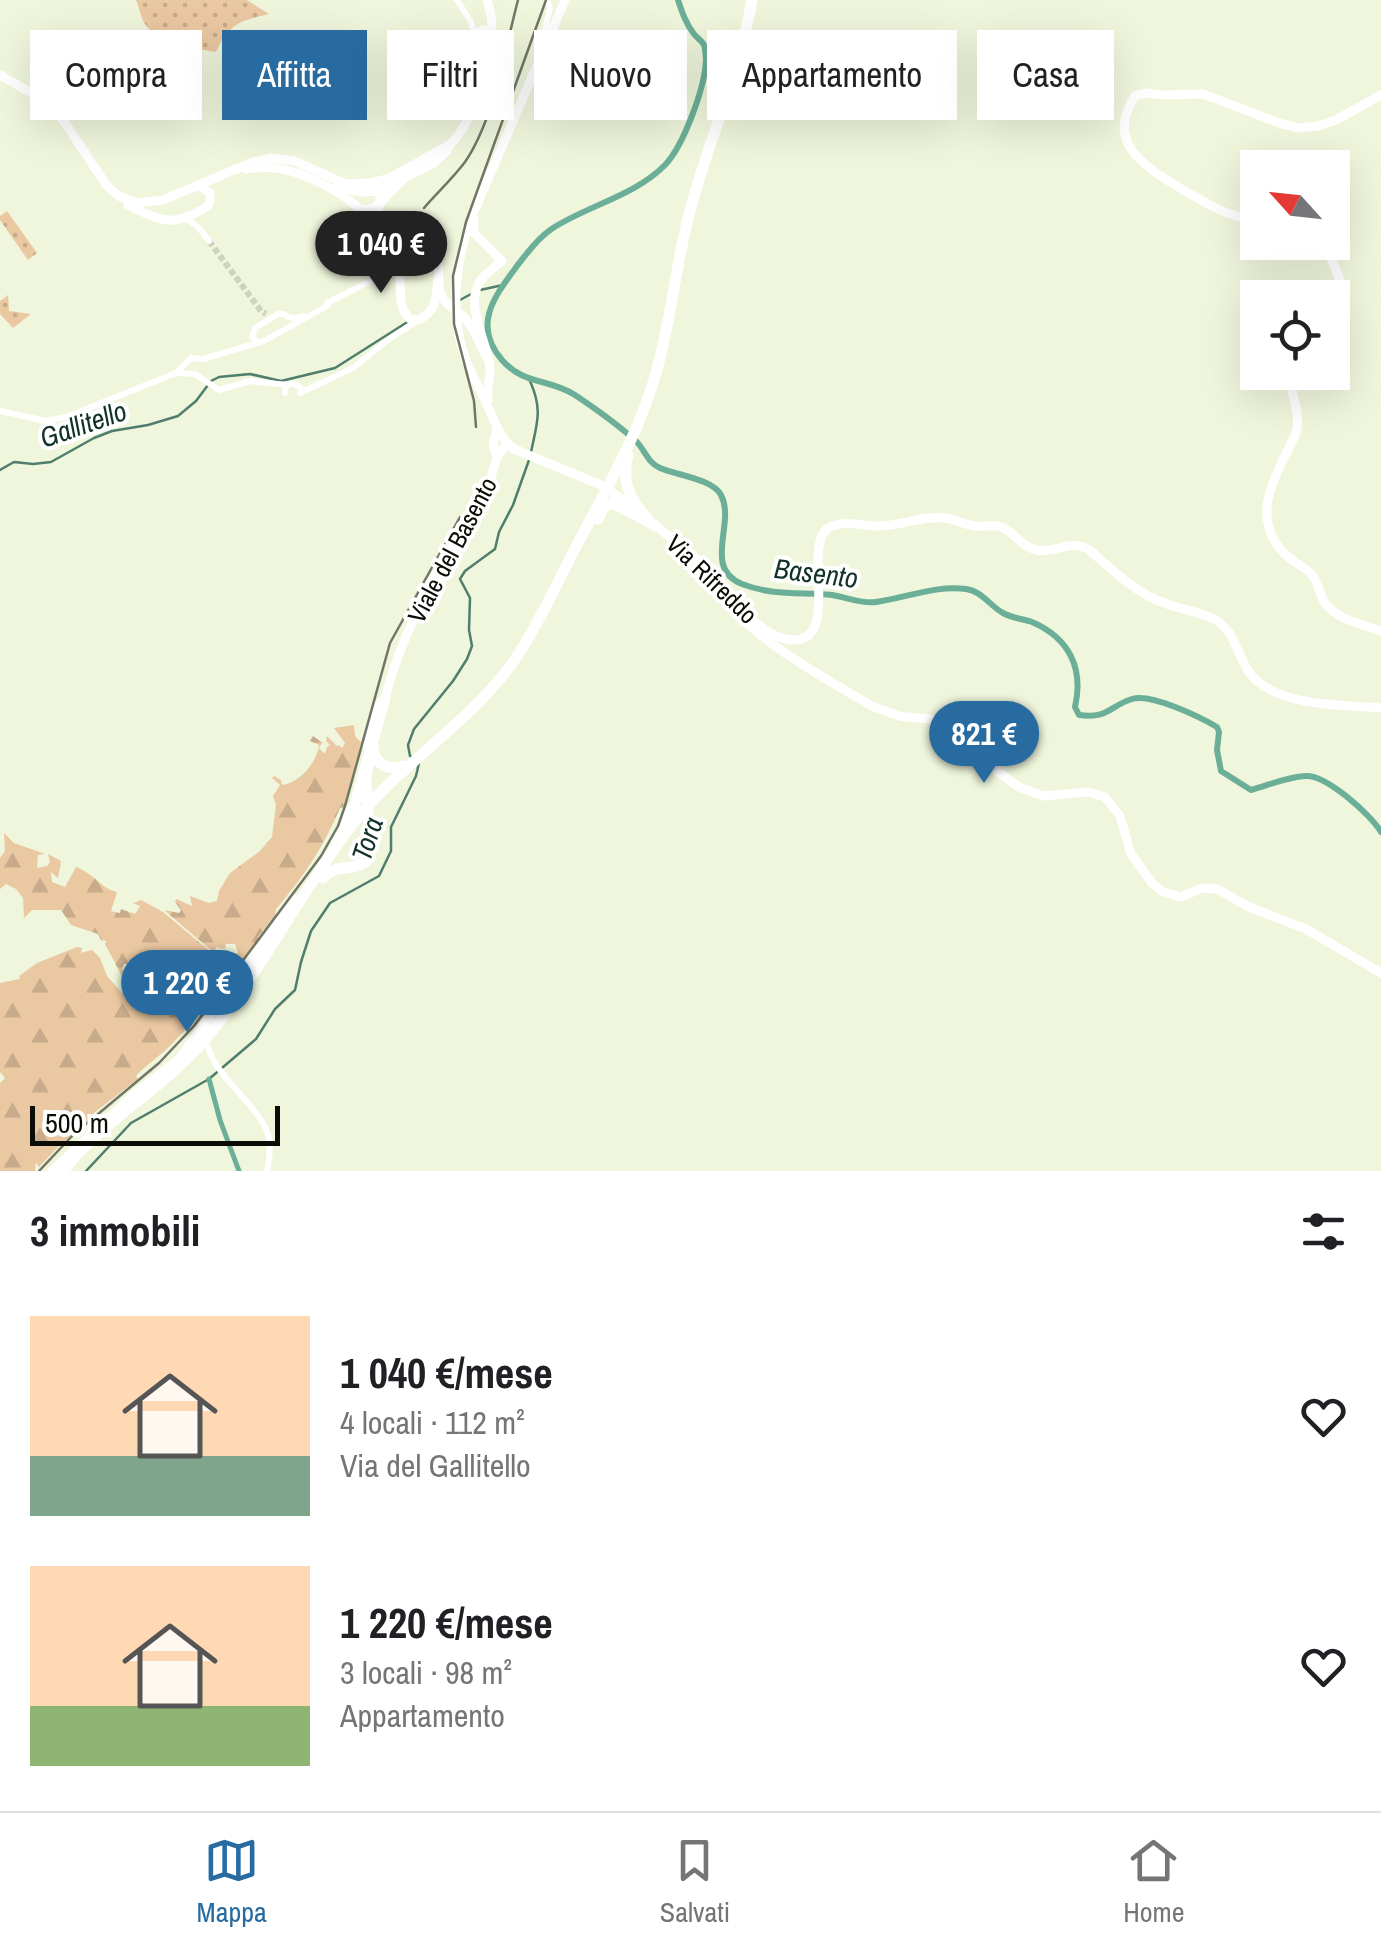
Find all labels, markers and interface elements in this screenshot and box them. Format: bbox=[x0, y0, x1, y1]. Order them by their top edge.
chip: Compra bbox=[30, 30, 202, 120]
chip: Affitta bbox=[222, 30, 367, 120]
chip: Filtri bbox=[387, 30, 514, 120]
chip: Nuovo bbox=[534, 30, 687, 120]
chip: Appartamento bbox=[707, 30, 957, 120]
chip: Casa bbox=[977, 30, 1114, 120]
north arrow bbox=[1240, 150, 1350, 260]
map controls bbox=[1240, 150, 1350, 390]
pin: 1 040 € bbox=[289, 211, 473, 296]
text: 1 040 € bbox=[337, 222, 425, 265]
button: locate bbox=[1240, 280, 1350, 390]
water label: Gallitello bbox=[35, 391, 131, 457]
street label: Viale del Basento bbox=[399, 471, 505, 629]
street label: Via Rifreddo bbox=[659, 527, 765, 631]
water label: Basento bbox=[772, 549, 860, 597]
pin: 821 € bbox=[914, 701, 1054, 786]
text: 821 € bbox=[951, 712, 1017, 755]
water label: Tora bbox=[342, 812, 392, 866]
pin: 1 220 € bbox=[95, 950, 279, 1035]
text: 1 220 € bbox=[143, 961, 231, 1004]
scale bar bbox=[30, 1101, 280, 1146]
text: 500 m bbox=[45, 1104, 109, 1142]
text: 3 immobili bbox=[30, 1203, 200, 1259]
icon: filters bbox=[1296, 1204, 1351, 1259]
text: 1 040 €/mese bbox=[340, 1345, 553, 1401]
icon: home bbox=[110, 1356, 230, 1476]
icon: heart bbox=[1296, 1389, 1351, 1444]
text: 4 locali · 112 m² bbox=[340, 1401, 525, 1444]
text: Via del Gallitello bbox=[340, 1444, 531, 1487]
text: 1 220 €/mese bbox=[340, 1595, 553, 1651]
icon: home bbox=[110, 1606, 230, 1726]
icon: heart bbox=[1296, 1639, 1351, 1694]
text: 3 locali · 98 m² bbox=[340, 1651, 512, 1694]
text: Appartamento bbox=[340, 1694, 505, 1737]
tab: Mappa bbox=[197, 1833, 267, 1931]
tab: Salvati bbox=[660, 1833, 730, 1931]
tab: Home bbox=[1123, 1833, 1184, 1931]

